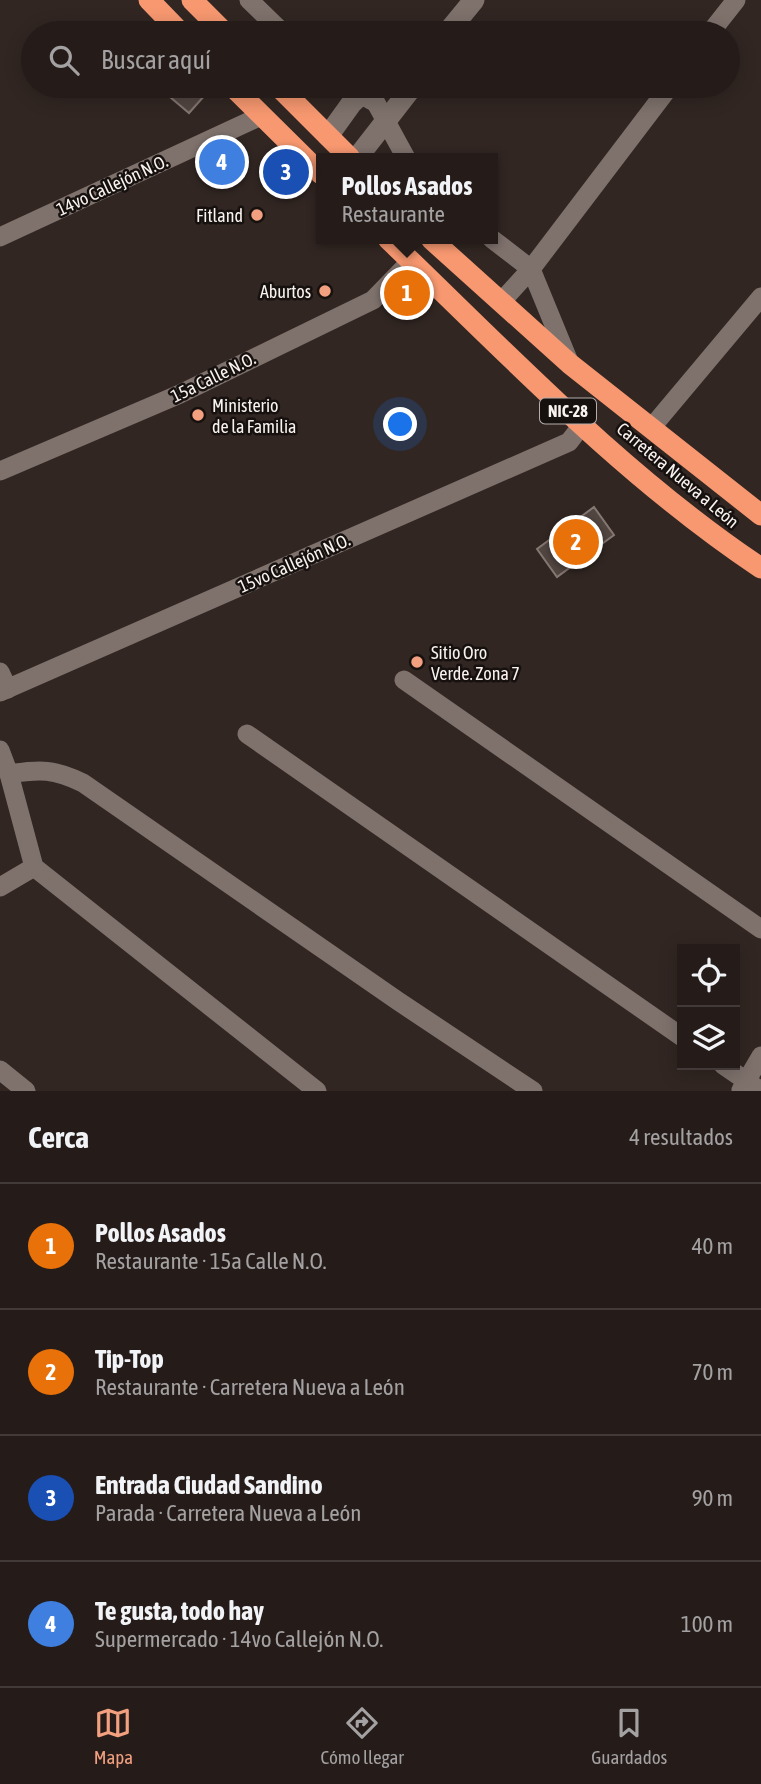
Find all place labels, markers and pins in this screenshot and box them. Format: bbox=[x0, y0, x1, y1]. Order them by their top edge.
pin: 4 bbox=[199, 136, 245, 188]
pin: 3 bbox=[263, 146, 309, 198]
place label: Fitland bbox=[196, 205, 243, 226]
marker: Fitland bbox=[249, 207, 265, 223]
pin: 1 bbox=[384, 267, 430, 319]
place label: Aburtos bbox=[260, 281, 311, 302]
marker: Aburtos bbox=[317, 283, 333, 299]
place label: Ministerio de la Familia bbox=[212, 395, 296, 437]
marker: Ministerio de la Familia bbox=[190, 407, 206, 423]
pin: 2 bbox=[553, 516, 599, 568]
place label: Sitio Oro Verde. Zona 7 bbox=[431, 642, 520, 684]
marker: Sitio Oro Verde. Zona 7 bbox=[409, 654, 425, 670]

